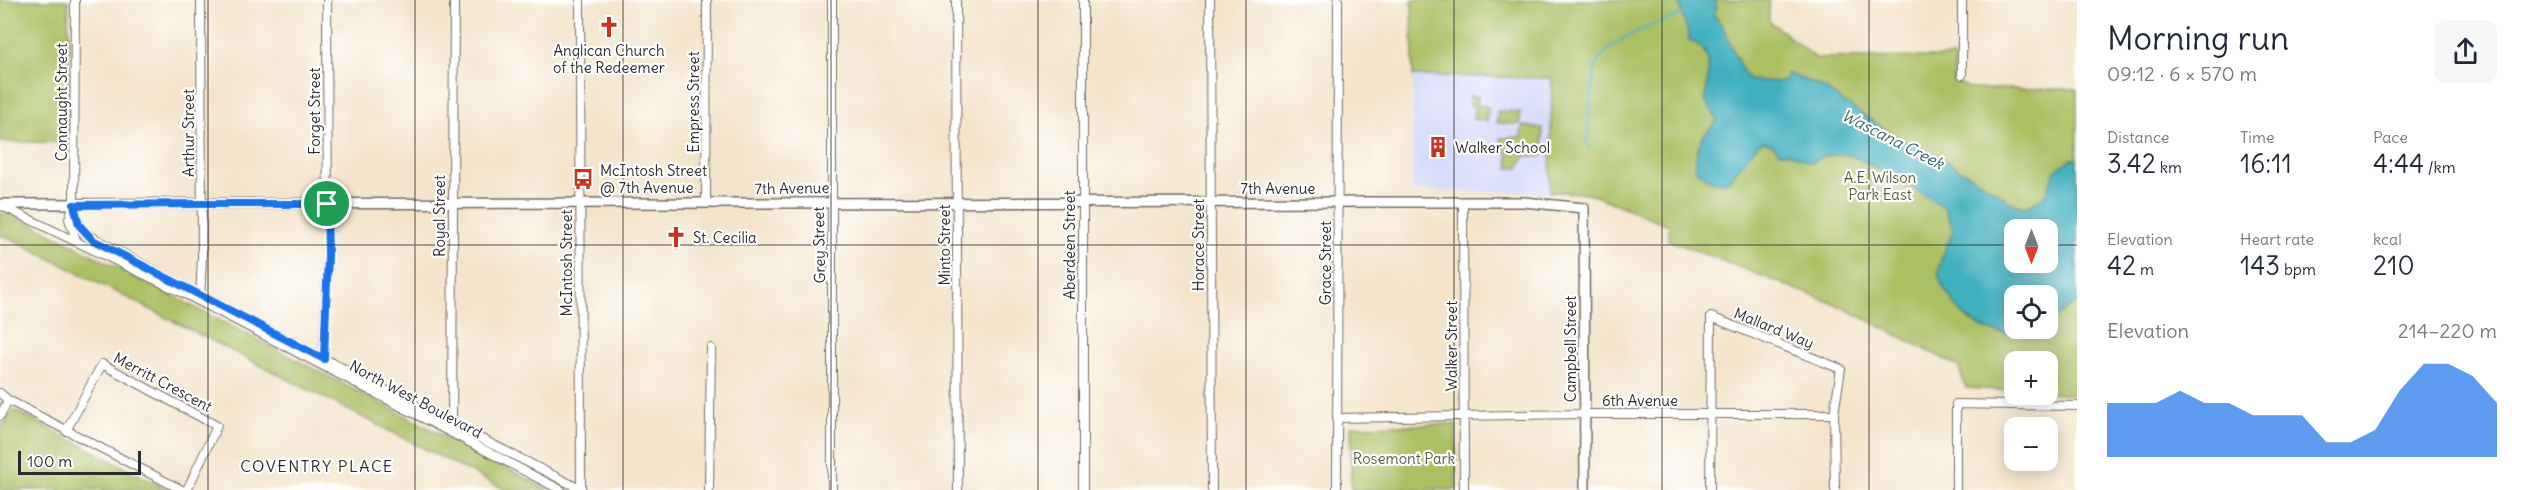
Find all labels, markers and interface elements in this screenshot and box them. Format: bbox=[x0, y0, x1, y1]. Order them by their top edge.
church icon: Anglican Church of the Redeemer bbox=[597, 15, 621, 39]
text: Morning run bbox=[2107, 17, 2289, 59]
button: share bbox=[2434, 20, 2497, 83]
place label: Anglican Church of the Redeemer bbox=[553, 41, 665, 77]
street label: Connaught Street bbox=[52, 43, 71, 161]
street label: Empress Street bbox=[684, 51, 703, 153]
text: 09:12 · 6 × 570 m bbox=[2107, 61, 2257, 86]
street label: Forget Street bbox=[305, 67, 324, 155]
street label: Arthur Street bbox=[179, 89, 198, 177]
water label: Wascana Creek bbox=[1839, 105, 1949, 174]
text: Distance bbox=[2107, 127, 2169, 147]
text: Time bbox=[2240, 127, 2275, 147]
text: Pace bbox=[2373, 127, 2408, 147]
building icon: Walker School bbox=[1426, 135, 1450, 159]
place label: Walker School bbox=[1455, 138, 1550, 157]
text: 3.42 bbox=[2107, 147, 2156, 180]
text: 16:11 bbox=[2240, 147, 2292, 180]
text: 4:44 bbox=[2373, 147, 2424, 180]
text: km bbox=[2156, 157, 2182, 177]
text: /km bbox=[2424, 157, 2456, 177]
place label: McIntosh Street @ 7th Avenue bbox=[600, 161, 707, 197]
bus stop icon: McIntosh Street @ 7th Avenue bbox=[571, 167, 595, 191]
park label: A.E. Wilson Park East bbox=[1844, 168, 1917, 204]
street label: Royal Street bbox=[430, 175, 449, 257]
pin bbox=[301, 178, 352, 229]
street label: 7th Avenue bbox=[754, 178, 830, 198]
street label: 7th Avenue bbox=[1241, 179, 1315, 198]
icon: arrive bbox=[310, 187, 343, 220]
street label: Aberdeen Street bbox=[1060, 190, 1079, 300]
street label: Horace Street bbox=[1189, 199, 1208, 291]
street label: Minto Street bbox=[935, 204, 954, 286]
street label: Grey Street bbox=[809, 206, 829, 284]
street label: McIntosh Street bbox=[557, 209, 576, 317]
north arrow bbox=[2004, 219, 2058, 273]
map controls bbox=[2004, 219, 2058, 471]
street label: Grace Street bbox=[1316, 221, 1335, 305]
church icon: St. Cecilia bbox=[664, 225, 688, 249]
place label: St. Cecilia bbox=[693, 228, 757, 247]
text: Elevation bbox=[2107, 229, 2173, 249]
text: Heart rate bbox=[2240, 229, 2314, 249]
text: kcal bbox=[2373, 229, 2402, 249]
text: 42 bbox=[2107, 249, 2136, 282]
text: 143 bbox=[2240, 249, 2280, 282]
text: 210 bbox=[2373, 249, 2415, 282]
text: m bbox=[2136, 259, 2154, 279]
text: bpm bbox=[2280, 259, 2316, 279]
button: locate bbox=[2004, 285, 2058, 339]
street label: Campbell Street bbox=[1561, 296, 1580, 402]
street label: Walker Street bbox=[1442, 301, 1461, 391]
street label: Mallard Way bbox=[1731, 303, 1817, 353]
text: Elevation bbox=[2107, 318, 2189, 343]
text: 214–220 m bbox=[2398, 318, 2497, 343]
street label: Merritt Crescent bbox=[110, 348, 216, 416]
button: + bbox=[2004, 351, 2058, 405]
street label: North West Boulevard bbox=[346, 356, 486, 442]
street label: 6th Avenue bbox=[1602, 391, 1678, 410]
button: − bbox=[2004, 417, 2058, 471]
scale bar bbox=[18, 448, 141, 476]
park label: Rosemont Park bbox=[1353, 449, 1456, 468]
text: 100 m bbox=[27, 451, 72, 471]
district label: COVENTRY PLACE bbox=[240, 456, 394, 476]

